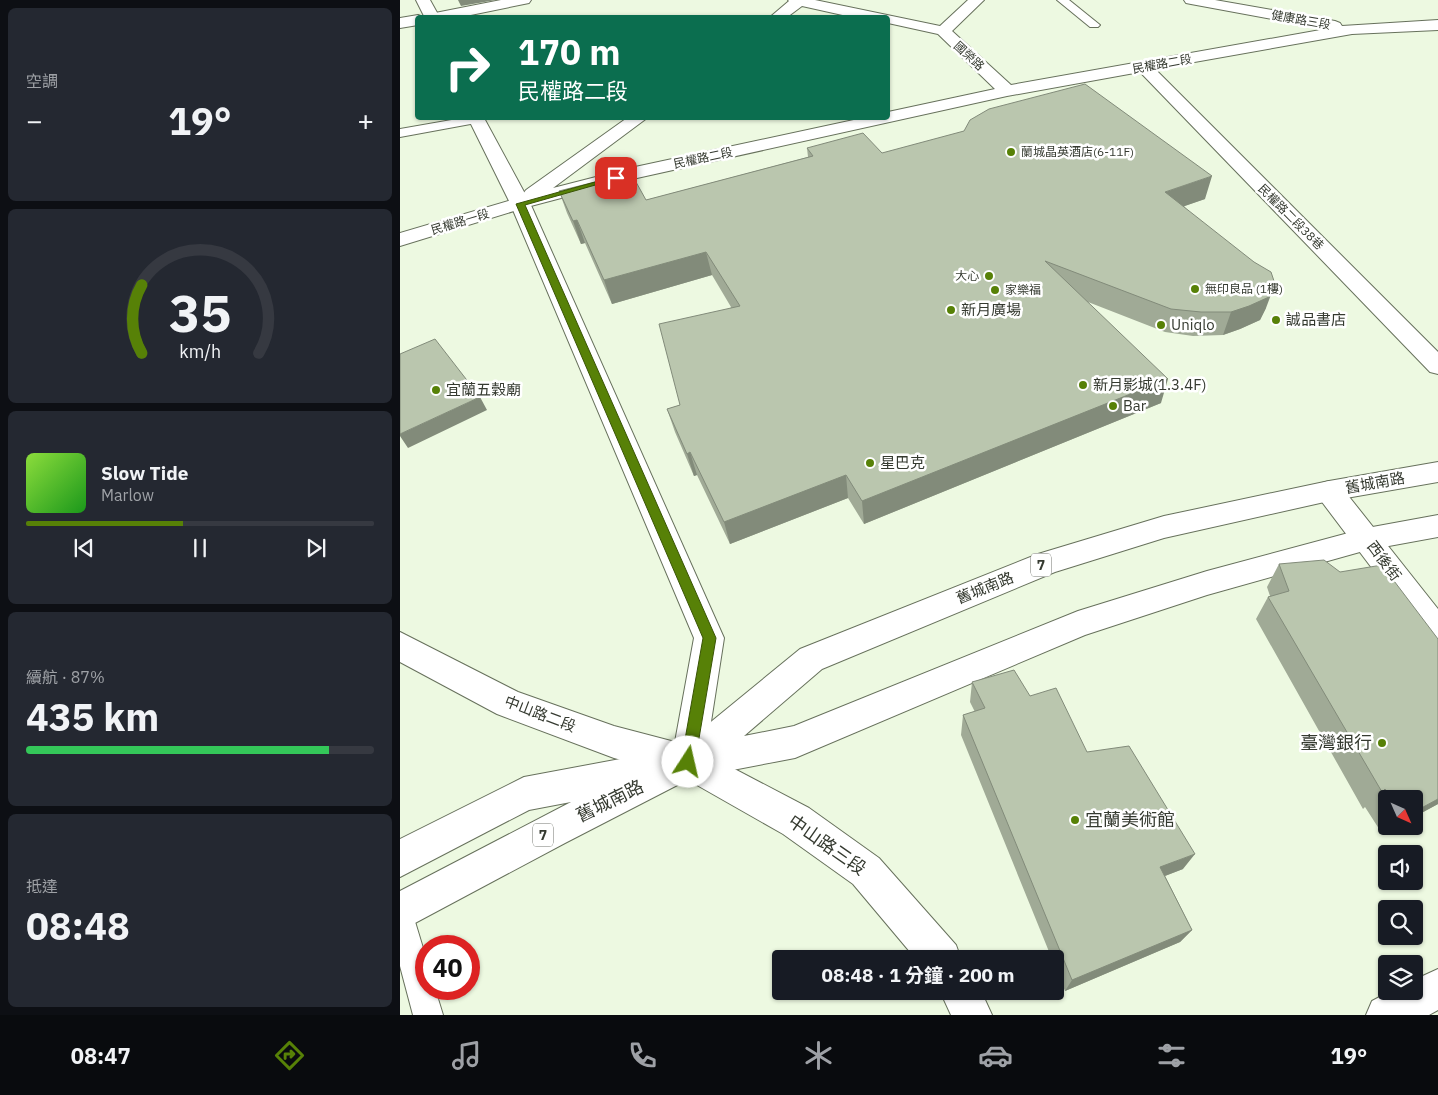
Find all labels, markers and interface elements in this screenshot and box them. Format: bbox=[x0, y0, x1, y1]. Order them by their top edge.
street label: 健康路三段 bbox=[1270, 7, 1332, 32]
text: 170 m bbox=[518, 29, 621, 75]
icon: right bbox=[435, 35, 500, 100]
street label: 國榮路 bbox=[951, 38, 988, 73]
street label: 民權路二段 bbox=[1131, 51, 1193, 76]
text: 空調 bbox=[26, 71, 58, 91]
text: 民權路二段 bbox=[518, 76, 628, 105]
text: 19° bbox=[168, 96, 232, 145]
text: − bbox=[26, 102, 43, 139]
text: + bbox=[357, 102, 374, 139]
street label: 民權路二段 bbox=[672, 144, 734, 171]
place label: 蘭城晶英酒店(6-11F) bbox=[1021, 144, 1134, 159]
marker: 蘭城晶英酒店(6-11F) bbox=[1005, 146, 1017, 158]
pin bbox=[595, 157, 637, 199]
icon: arrive bbox=[602, 164, 630, 192]
street label: 民權路二段38巷 bbox=[1256, 181, 1327, 252]
street label: 民權路一段 bbox=[429, 206, 491, 237]
place label: 大心 bbox=[955, 268, 979, 283]
marker: 大心 bbox=[983, 270, 995, 282]
text: 35 bbox=[169, 279, 231, 346]
place label: 無印良品 (1樓) bbox=[1205, 281, 1283, 296]
place label: 家樂福 bbox=[1005, 282, 1041, 297]
marker: 無印良品 (1樓) bbox=[1189, 283, 1201, 295]
marker: 家樂福 bbox=[989, 284, 1001, 296]
place label: 新月廣場 bbox=[961, 300, 1021, 319]
marker: 新月廣場 bbox=[945, 304, 957, 316]
place label: 誠品書店 bbox=[1286, 310, 1346, 329]
marker: 誠品書店 bbox=[1270, 314, 1282, 326]
place label: Uniqlo bbox=[1171, 315, 1215, 334]
marker: Uniqlo bbox=[1155, 319, 1167, 331]
text: km/h bbox=[179, 340, 221, 363]
place label: 新月影城(1.3.4F) bbox=[1093, 375, 1207, 394]
marker: 新月影城(1.3.4F) bbox=[1077, 379, 1089, 391]
place label: 宜蘭五穀廟 bbox=[446, 380, 521, 399]
marker: 宜蘭五穀廟 bbox=[430, 384, 442, 396]
place label: Bar bbox=[1123, 396, 1147, 415]
marker: Bar bbox=[1107, 400, 1119, 412]
place label: 星巴克 bbox=[880, 453, 925, 472]
marker: 星巴克 bbox=[864, 457, 876, 469]
text: Slow Tide bbox=[101, 461, 188, 485]
street label: 舊城南路 bbox=[1344, 468, 1406, 497]
text: Marlow bbox=[101, 485, 154, 505]
icon: previous bbox=[70, 534, 98, 562]
icon: pause bbox=[186, 534, 214, 562]
icon: next bbox=[302, 534, 330, 562]
street label: 西後街 bbox=[1363, 537, 1406, 584]
road number: 7 bbox=[1031, 554, 1051, 576]
street label: 舊城南路 bbox=[953, 567, 1016, 608]
text: 續航 · 87% bbox=[26, 667, 105, 687]
street label: 中山路二段 bbox=[502, 691, 579, 736]
text: 435 km bbox=[26, 692, 159, 741]
place label: 臺灣銀行 bbox=[1300, 731, 1372, 754]
position arrow bbox=[661, 735, 713, 787]
marker: 臺灣銀行 bbox=[1376, 737, 1388, 749]
street label: 舊城南路 bbox=[572, 774, 647, 827]
north arrow bbox=[1378, 790, 1422, 835]
map controls bbox=[1378, 790, 1423, 1000]
place label: 宜蘭美術館 bbox=[1085, 808, 1175, 831]
street label: 中山路三段 bbox=[784, 809, 871, 880]
marker: 宜蘭美術館 bbox=[1069, 814, 1081, 826]
road number: 7 bbox=[533, 824, 553, 846]
button: sound bbox=[1378, 845, 1423, 890]
text: 抵達 bbox=[26, 876, 58, 896]
button: search bbox=[1378, 900, 1423, 945]
text: 08:48 bbox=[26, 901, 130, 950]
speed limit sign: 40 bbox=[415, 935, 480, 1000]
button: layers bbox=[1378, 955, 1423, 1000]
text: 08:48 · 1 分鐘 · 200 m bbox=[822, 963, 1014, 987]
icon: directions bbox=[272, 1038, 307, 1073]
icon: music bbox=[449, 1038, 484, 1073]
icon: phone bbox=[625, 1038, 660, 1073]
icon: climate bbox=[801, 1038, 836, 1073]
icon: car bbox=[978, 1038, 1013, 1073]
icon: filters bbox=[1154, 1038, 1189, 1073]
text: 08:47 bbox=[71, 1041, 131, 1070]
text: 19° bbox=[1330, 1041, 1367, 1070]

